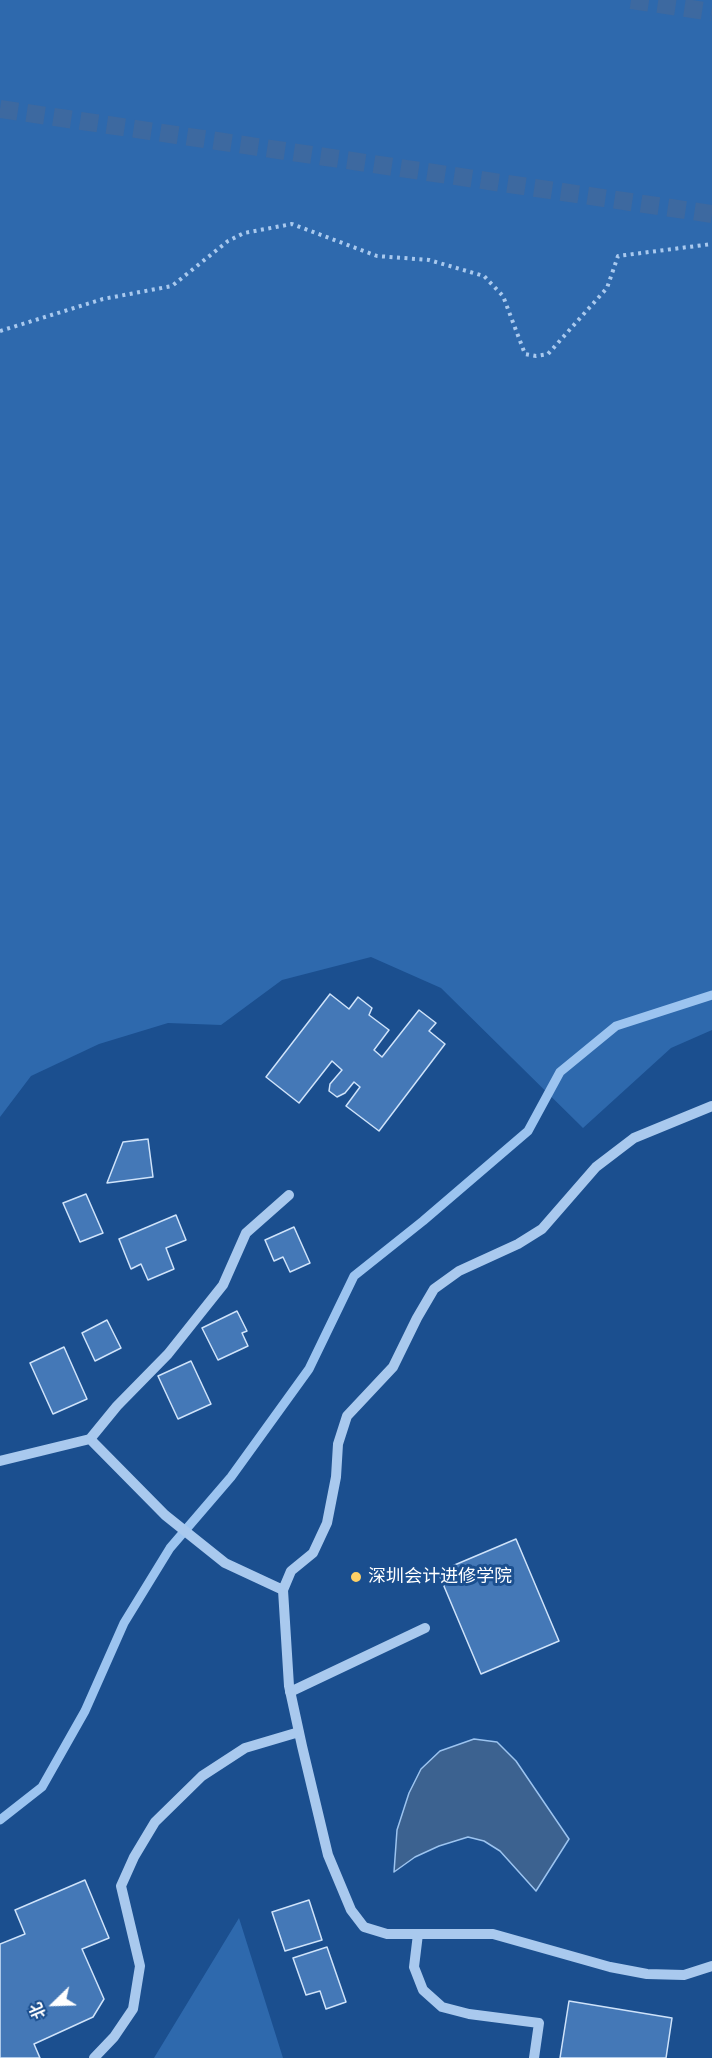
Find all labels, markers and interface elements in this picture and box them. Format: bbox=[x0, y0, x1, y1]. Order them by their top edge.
place label: 深圳会计进修学院 bbox=[368, 1566, 512, 1588]
marker: 深圳会计进修学院 bbox=[349, 1570, 363, 1584]
north arrow bbox=[24, 1974, 84, 2034]
text: 北 bbox=[24, 1999, 51, 2023]

